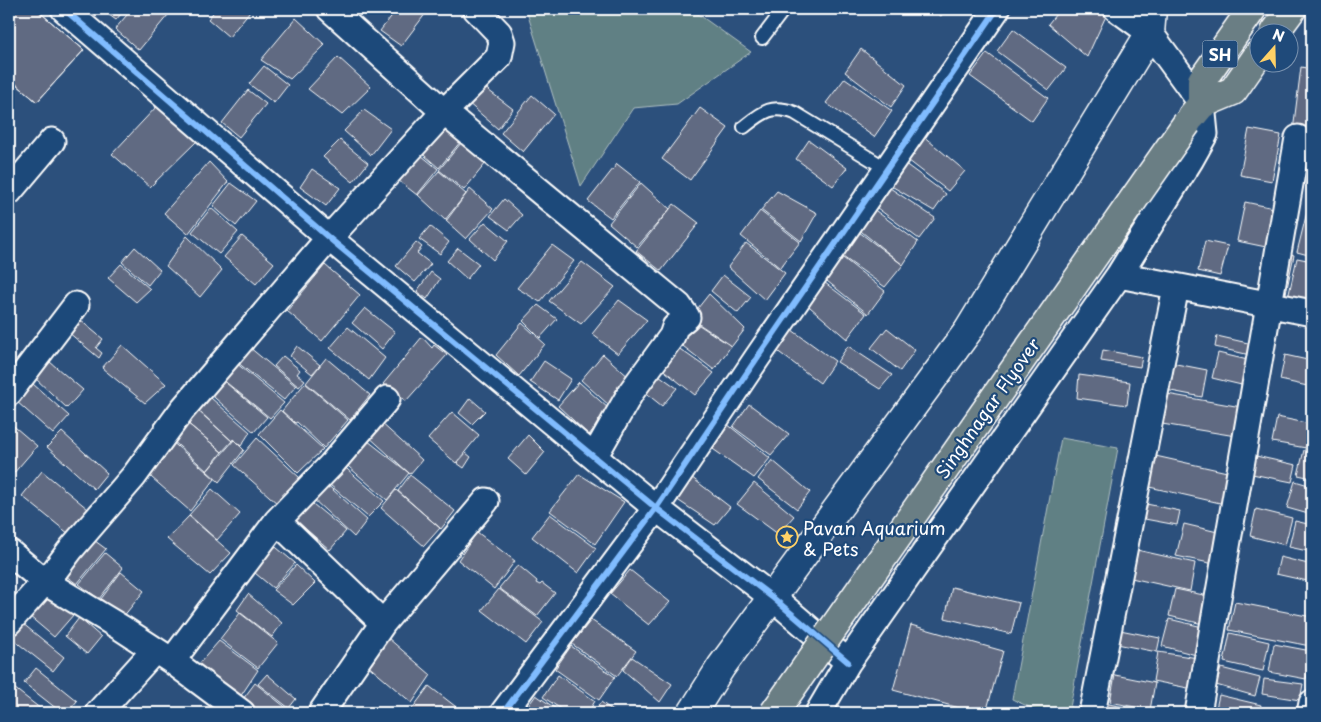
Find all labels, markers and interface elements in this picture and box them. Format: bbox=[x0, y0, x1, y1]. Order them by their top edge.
north arrow bbox=[1248, 22, 1298, 72]
text: N bbox=[1270, 24, 1287, 47]
road number: SH bbox=[1202, 41, 1238, 68]
street label: Singhnagar Flyover bbox=[928, 331, 1046, 484]
place label: Pavan Aquarium & Pets bbox=[803, 514, 946, 562]
place icon: Pavan Aquarium & Pets bbox=[775, 525, 799, 549]

